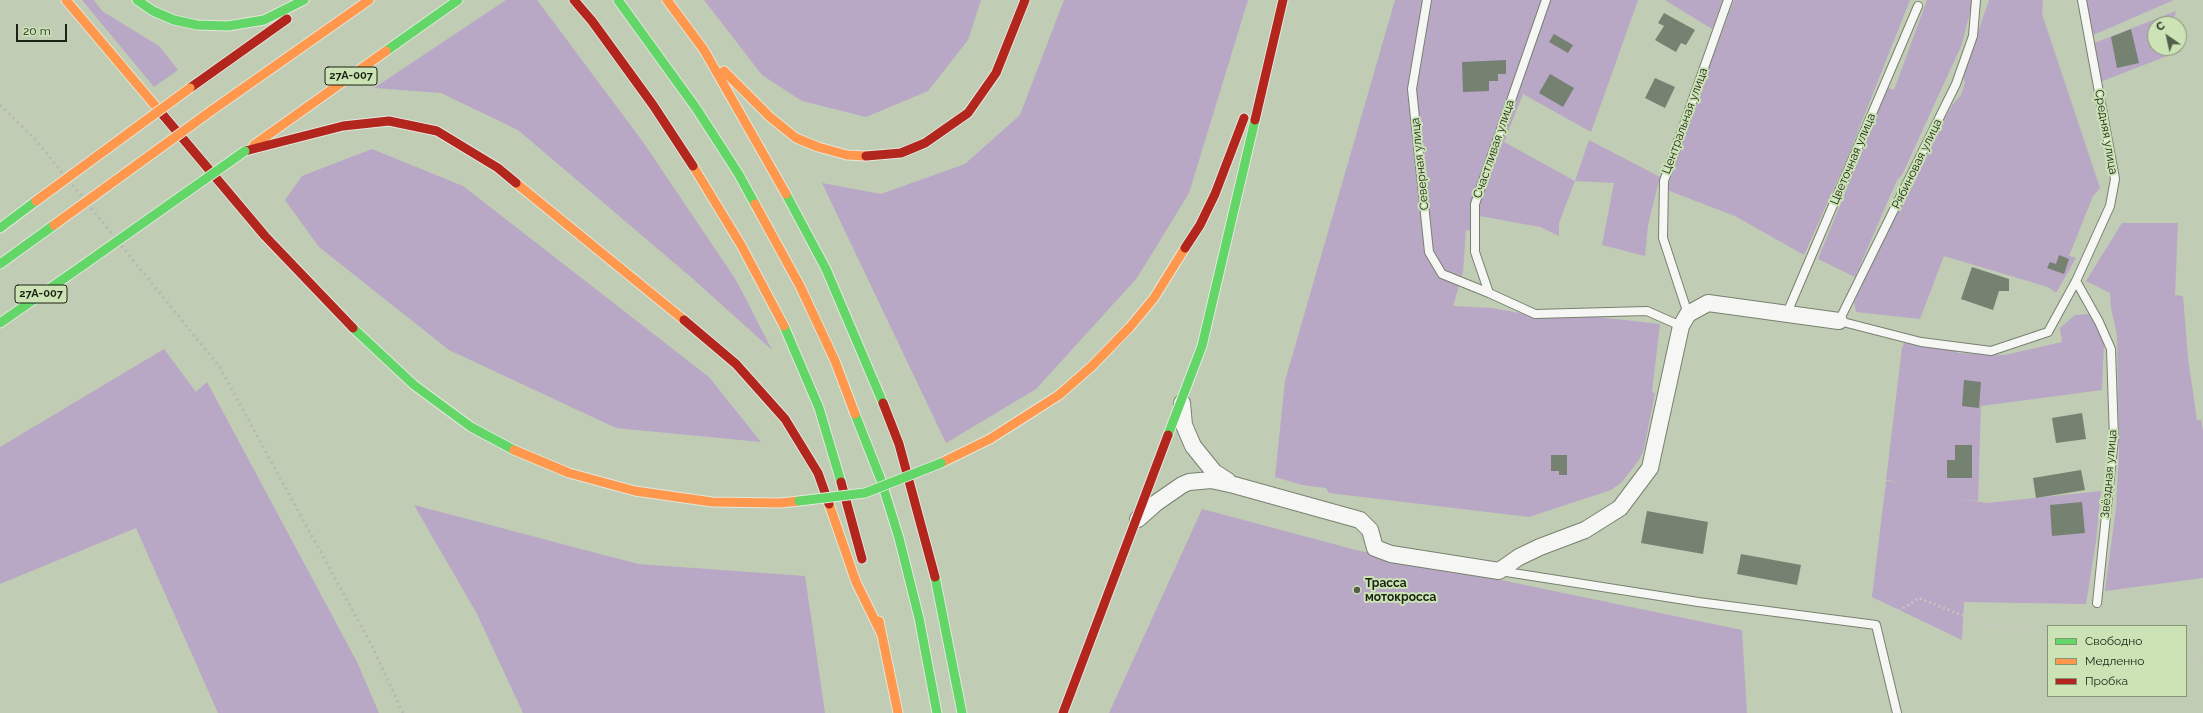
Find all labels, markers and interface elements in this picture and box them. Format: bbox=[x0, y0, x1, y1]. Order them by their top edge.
scale bar bbox=[18, 16, 69, 42]
north arrow bbox=[2147, 16, 2187, 56]
text: С bbox=[2154, 19, 2167, 34]
text: 20 m bbox=[23, 24, 51, 38]
street label: Центральная улица bbox=[1659, 66, 1711, 176]
road number: 27А-007 bbox=[325, 67, 377, 85]
street label: Средняя улица bbox=[2091, 88, 2121, 176]
street label: Счастливая улица bbox=[1470, 98, 1518, 200]
street label: Цветочная улица bbox=[1827, 111, 1879, 207]
street label: Северная улица bbox=[1408, 117, 1432, 211]
street label: Рябиновая улица bbox=[1889, 117, 1945, 211]
road number: 27А-007 bbox=[15, 285, 67, 303]
street label: Звёздная улица bbox=[2098, 429, 2120, 519]
place label: Трасса мотокросса bbox=[1365, 576, 1436, 604]
marker: Трасса мотокросса bbox=[1352, 585, 1362, 595]
legend bbox=[2047, 625, 2187, 697]
text: Свободно bbox=[2085, 634, 2142, 648]
text: Медленно bbox=[2085, 654, 2144, 668]
text: Пробка bbox=[2085, 674, 2128, 688]

